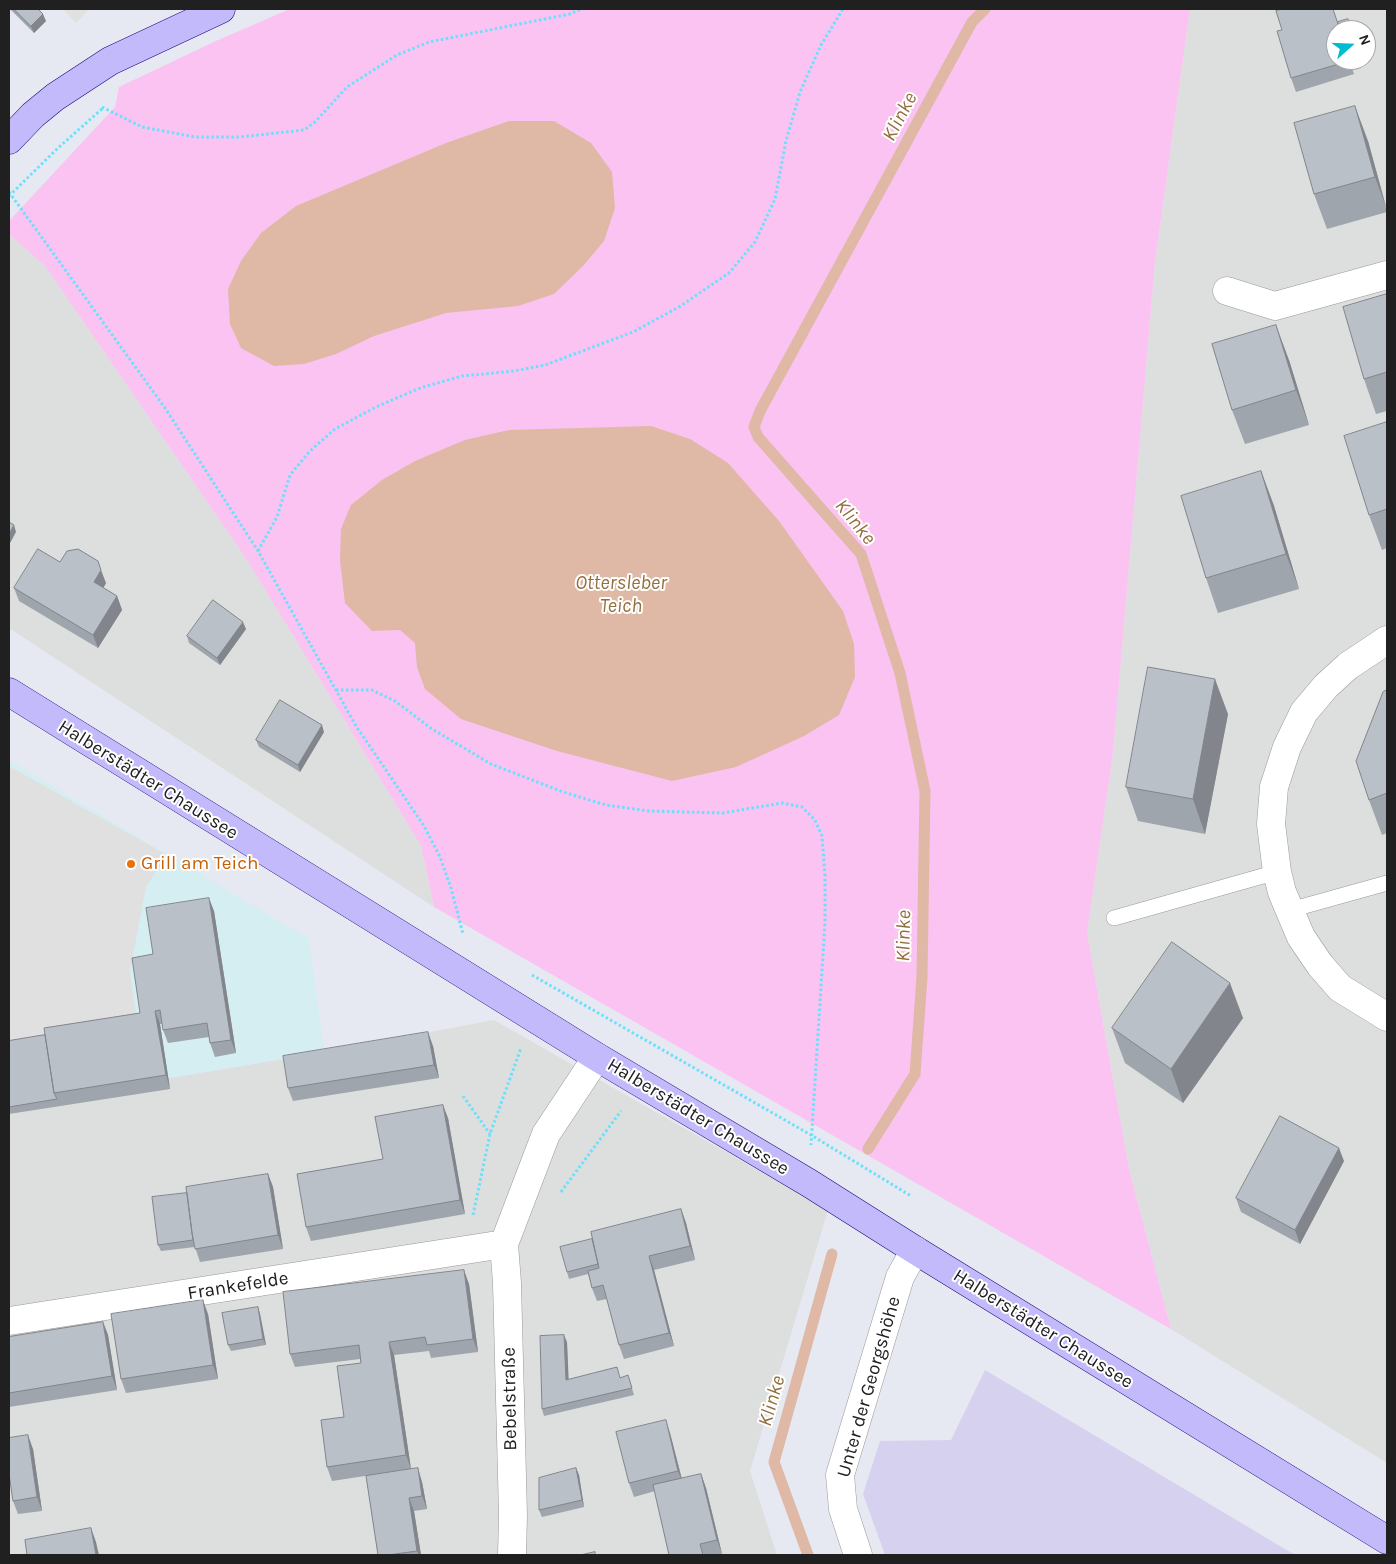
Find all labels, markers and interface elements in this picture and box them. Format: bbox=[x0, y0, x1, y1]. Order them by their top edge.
north arrow bbox=[1326, 20, 1376, 70]
text: N bbox=[1355, 32, 1374, 48]
water label: Klinke bbox=[877, 89, 923, 145]
water label: Klinke bbox=[829, 494, 881, 550]
water label: Ottersleber Teich bbox=[575, 571, 667, 618]
street label: Halberstädter Chaussee bbox=[54, 715, 242, 845]
place label: Grill am Teich bbox=[141, 853, 258, 875]
marker: Grill am Teich bbox=[125, 858, 137, 870]
water label: Klinke bbox=[892, 910, 916, 962]
street label: Halberstädter Chaussee bbox=[603, 1054, 793, 1180]
street label: Halberstädter Chaussee bbox=[949, 1264, 1137, 1394]
street label: Frankefelde bbox=[186, 1267, 290, 1305]
street label: Unter der Georgshöhe bbox=[832, 1294, 906, 1480]
street label: Bebelstraße bbox=[498, 1347, 522, 1451]
water label: Klinke bbox=[753, 1373, 791, 1429]

